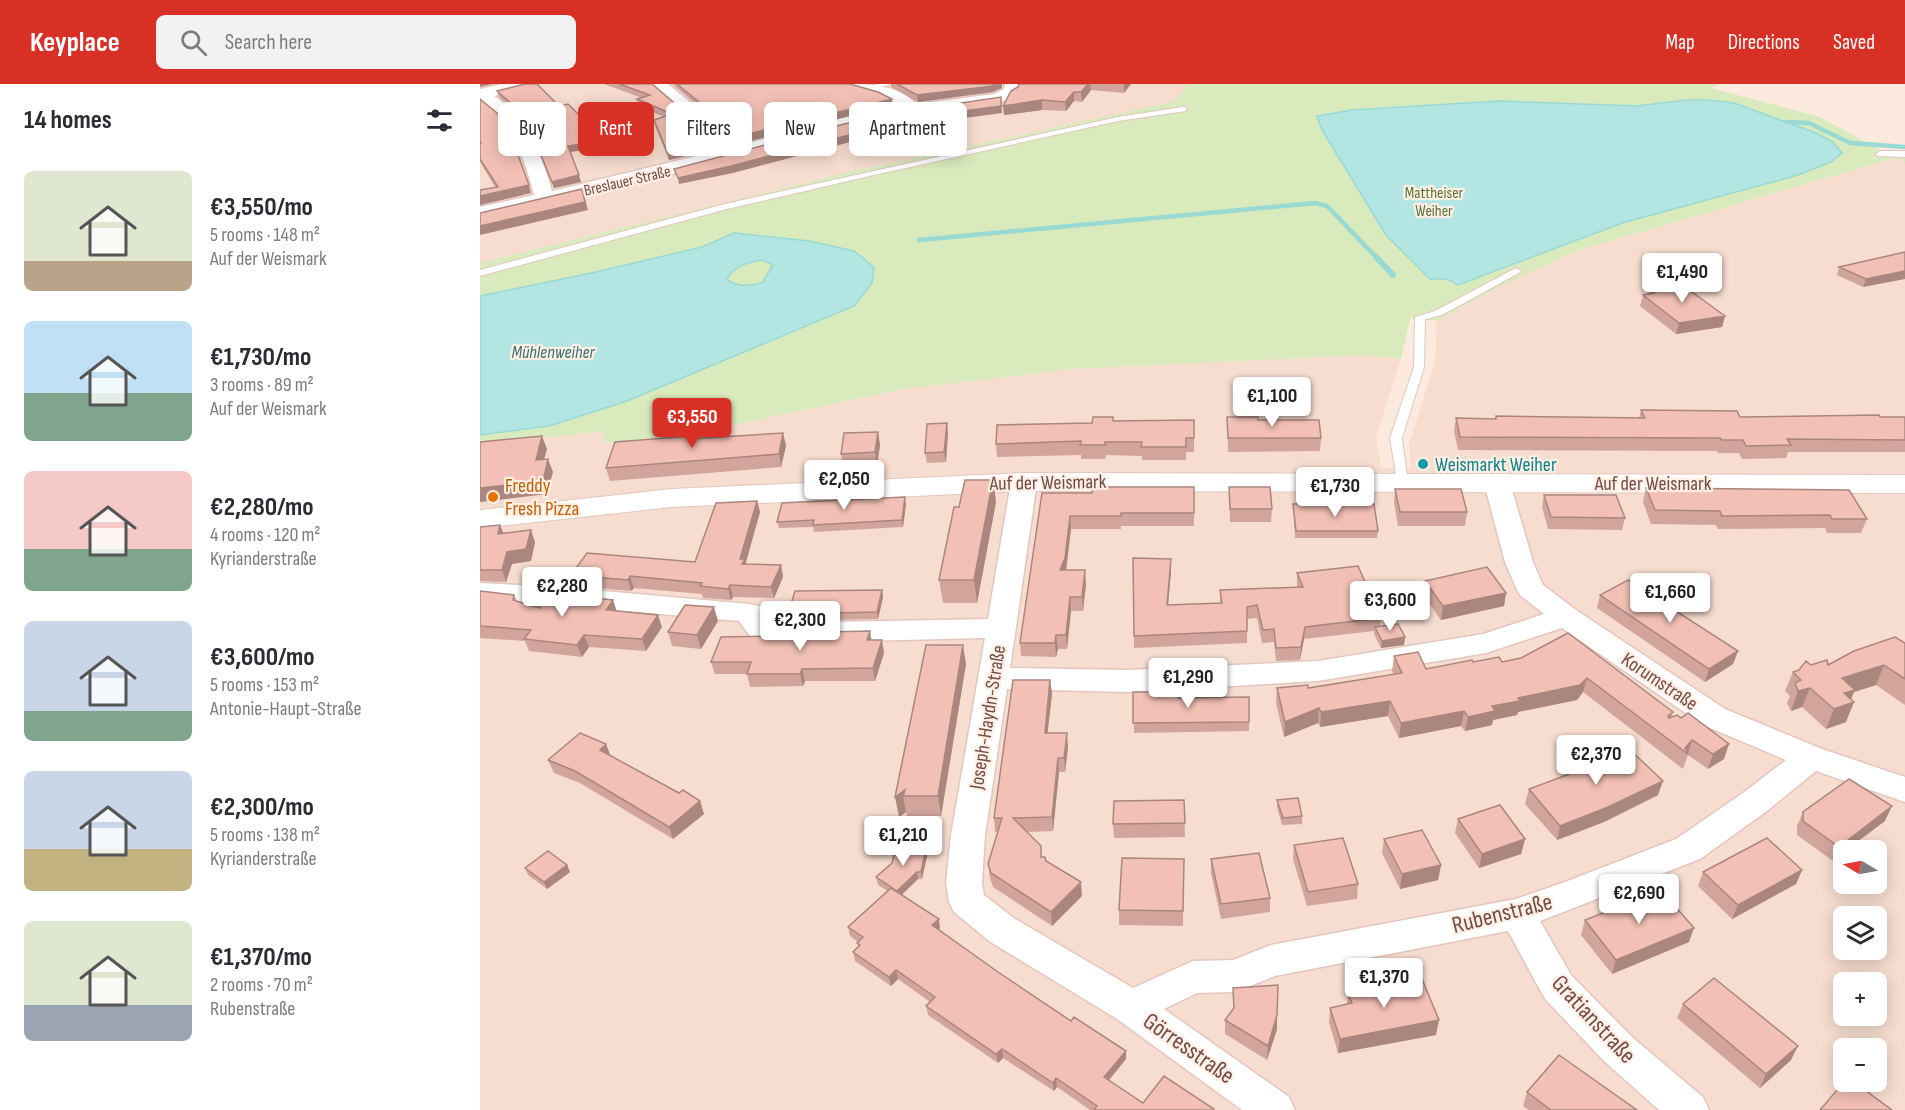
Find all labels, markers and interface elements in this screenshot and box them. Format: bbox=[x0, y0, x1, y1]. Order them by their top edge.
search box bbox=[156, 15, 576, 69]
text: Keyplace bbox=[30, 26, 120, 59]
icon: search bbox=[177, 26, 210, 59]
text: Search here bbox=[225, 29, 312, 56]
text: Map bbox=[1665, 30, 1695, 55]
text: Directions bbox=[1728, 30, 1800, 55]
text: Saved bbox=[1833, 30, 1875, 55]
chip: Buy bbox=[498, 102, 566, 156]
chip: Rent bbox=[578, 102, 654, 156]
chip: Filters bbox=[666, 102, 752, 156]
chip: New bbox=[764, 102, 837, 156]
chip: Apartment bbox=[849, 102, 967, 156]
icon: filters bbox=[423, 104, 456, 137]
text: 14 homes bbox=[24, 105, 112, 136]
street label: Breslauer Straße bbox=[582, 162, 673, 201]
park label: Mattheiser Weiher bbox=[1405, 184, 1464, 221]
text: €3,550/mo bbox=[210, 192, 313, 223]
icon: home bbox=[72, 195, 144, 267]
text: 5 rooms · 148 m² bbox=[210, 223, 320, 247]
text: Auf der Weismark bbox=[210, 247, 327, 271]
pin: €1,490 bbox=[1633, 253, 1731, 304]
text: €1,490 bbox=[1656, 260, 1708, 284]
text: €1,730/mo bbox=[210, 342, 311, 373]
water label: Mühlenweiher bbox=[511, 342, 595, 363]
icon: home bbox=[72, 345, 144, 417]
text: 3 rooms · 89 m² bbox=[210, 373, 314, 397]
pin: €1,100 bbox=[1223, 377, 1321, 428]
text: €1,100 bbox=[1247, 384, 1297, 408]
text: Auf der Weismark bbox=[210, 397, 327, 421]
pin: €3,550 bbox=[643, 398, 741, 449]
text: €3,550 bbox=[666, 405, 718, 429]
place label: Weismarkt Weiher bbox=[1435, 453, 1557, 477]
marker: Weismarkt Weiher bbox=[1416, 457, 1430, 471]
pin: €2,050 bbox=[795, 460, 893, 511]
text: €2,050 bbox=[818, 467, 870, 491]
pin: €1,730 bbox=[1286, 467, 1384, 518]
street label: Auf der Weismark bbox=[988, 470, 1107, 496]
street label: Auf der Weismark bbox=[1594, 472, 1712, 496]
place label: Freddy Fresh Pizza bbox=[505, 474, 579, 521]
text: €1,730 bbox=[1310, 474, 1360, 498]
marker: Freddy Fresh Pizza bbox=[486, 490, 500, 504]
text: €2,280/mo bbox=[210, 492, 314, 523]
icon: home bbox=[72, 495, 144, 567]
text: 4 rooms · 120 m² bbox=[210, 523, 321, 547]
text: Kyrianderstraße bbox=[210, 547, 317, 571]
pin: €2,280 bbox=[513, 567, 611, 618]
pin: €1,660 bbox=[1621, 573, 1719, 624]
text: €2,280 bbox=[536, 574, 588, 598]
text: €1,660 bbox=[1644, 580, 1696, 604]
pin: €3,600 bbox=[1341, 581, 1439, 632]
text: €3,600 bbox=[1364, 588, 1416, 612]
pin: €2,300 bbox=[751, 601, 849, 652]
text: €2,300 bbox=[774, 608, 826, 632]
text: €3,600/mo bbox=[210, 642, 314, 673]
street label: Joseph-Haydn-Straße bbox=[965, 643, 1011, 792]
icon: home bbox=[72, 645, 144, 717]
street label: Korumstraße bbox=[1617, 648, 1702, 716]
pin: €1,290 bbox=[1139, 658, 1237, 709]
text: €1,290 bbox=[1162, 665, 1214, 689]
text: 5 rooms · 153 m² bbox=[210, 673, 319, 697]
text: Antonie-Haupt-Straße bbox=[210, 697, 362, 721]
pin: €2,370 bbox=[1547, 735, 1645, 786]
text: €2,370 bbox=[1571, 742, 1621, 766]
text: €2,300/mo bbox=[210, 792, 314, 823]
icon: home bbox=[72, 795, 144, 867]
pin: €1,210 bbox=[854, 816, 952, 867]
text: 5 rooms · 138 m² bbox=[210, 823, 320, 847]
text: €1,210 bbox=[878, 823, 928, 847]
north arrow bbox=[1833, 840, 1887, 894]
map controls bbox=[1833, 840, 1887, 1092]
text: Kyrianderstraße bbox=[210, 847, 317, 871]
pin: €2,690 bbox=[1590, 874, 1688, 925]
text: €2,690 bbox=[1613, 881, 1665, 905]
street label: Rubenstraße bbox=[1449, 887, 1555, 940]
button: layers bbox=[1833, 906, 1887, 960]
text: €1,370/mo bbox=[210, 942, 312, 973]
icon: home bbox=[72, 945, 144, 1017]
pin: €1,370 bbox=[1335, 958, 1433, 1009]
text: €1,370 bbox=[1359, 965, 1409, 989]
street label: Gratianstraße bbox=[1545, 969, 1642, 1070]
button: + bbox=[1833, 972, 1887, 1026]
text: 2 rooms · 70 m² bbox=[210, 973, 313, 997]
text: Rubenstraße bbox=[210, 997, 295, 1021]
street label: Görresstraße bbox=[1137, 1006, 1240, 1090]
button: − bbox=[1833, 1038, 1887, 1092]

